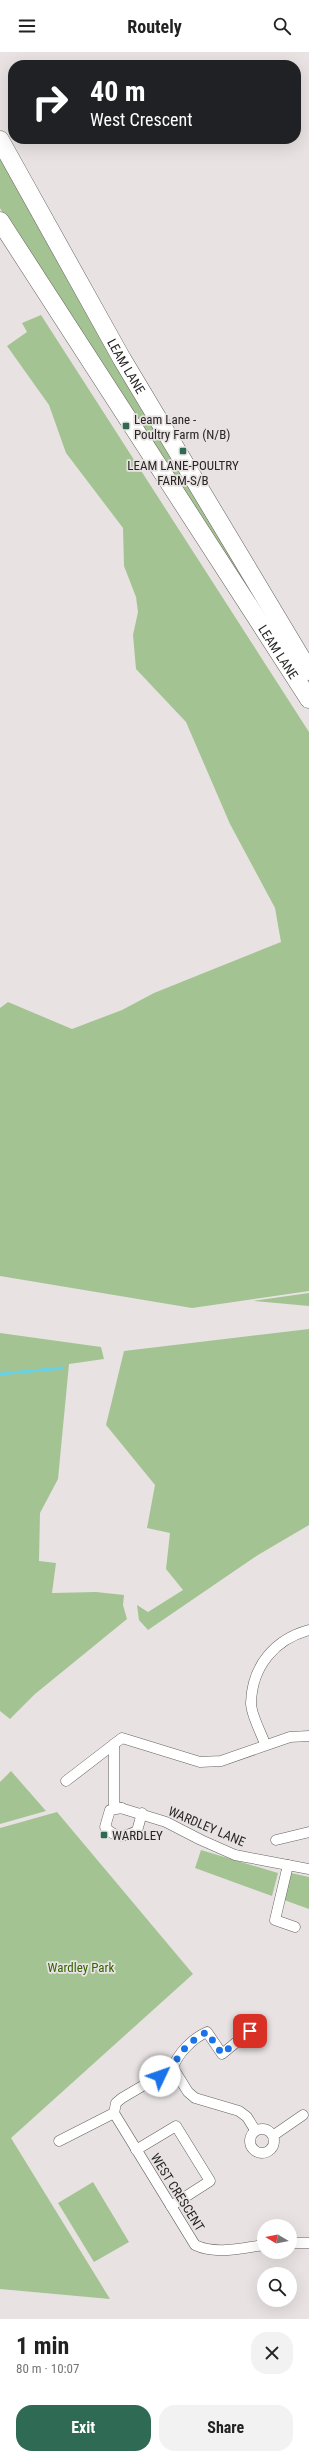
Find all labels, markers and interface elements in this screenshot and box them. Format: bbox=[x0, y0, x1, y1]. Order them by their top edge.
icon: menu bbox=[16, 15, 38, 37]
icon: search bbox=[271, 15, 293, 37]
text: Routely bbox=[127, 16, 182, 37]
text: 40 m bbox=[90, 75, 146, 108]
icon: right bbox=[24, 76, 76, 128]
text: West Crescent bbox=[90, 109, 193, 130]
street label: LEAM LANE bbox=[104, 336, 148, 397]
place label: Leam Lane - Poultry Farm (N/B) bbox=[134, 412, 230, 442]
marker: Leam Lane - Poultry Farm (N/B) bbox=[121, 421, 131, 431]
marker: LEAM LANE-POULTRY FARM-S/B bbox=[178, 446, 188, 456]
place label: LEAM LANE-POULTRY FARM-S/B bbox=[127, 458, 239, 488]
street label: LEAM LANE bbox=[255, 622, 301, 682]
street label: WARDLEY LANE bbox=[166, 1803, 248, 1849]
place label: WARDLEY bbox=[112, 1828, 163, 1843]
marker: WARDLEY bbox=[99, 1830, 109, 1840]
park label: Wardley Park bbox=[48, 1960, 115, 1975]
pin bbox=[233, 2014, 267, 2048]
icon: arrive bbox=[239, 2020, 261, 2042]
position arrow bbox=[139, 2055, 181, 2097]
street label: WEST CRESCENT bbox=[148, 2151, 208, 2234]
north arrow bbox=[257, 2219, 297, 2259]
map controls bbox=[257, 2219, 297, 2307]
button: search bbox=[257, 2267, 297, 2307]
text: 1 min bbox=[16, 2332, 69, 2360]
button: close bbox=[251, 2332, 293, 2374]
text: 80 m · 10:07 bbox=[16, 2361, 79, 2376]
button: Exit bbox=[16, 2405, 151, 2451]
button: Share bbox=[159, 2405, 293, 2451]

